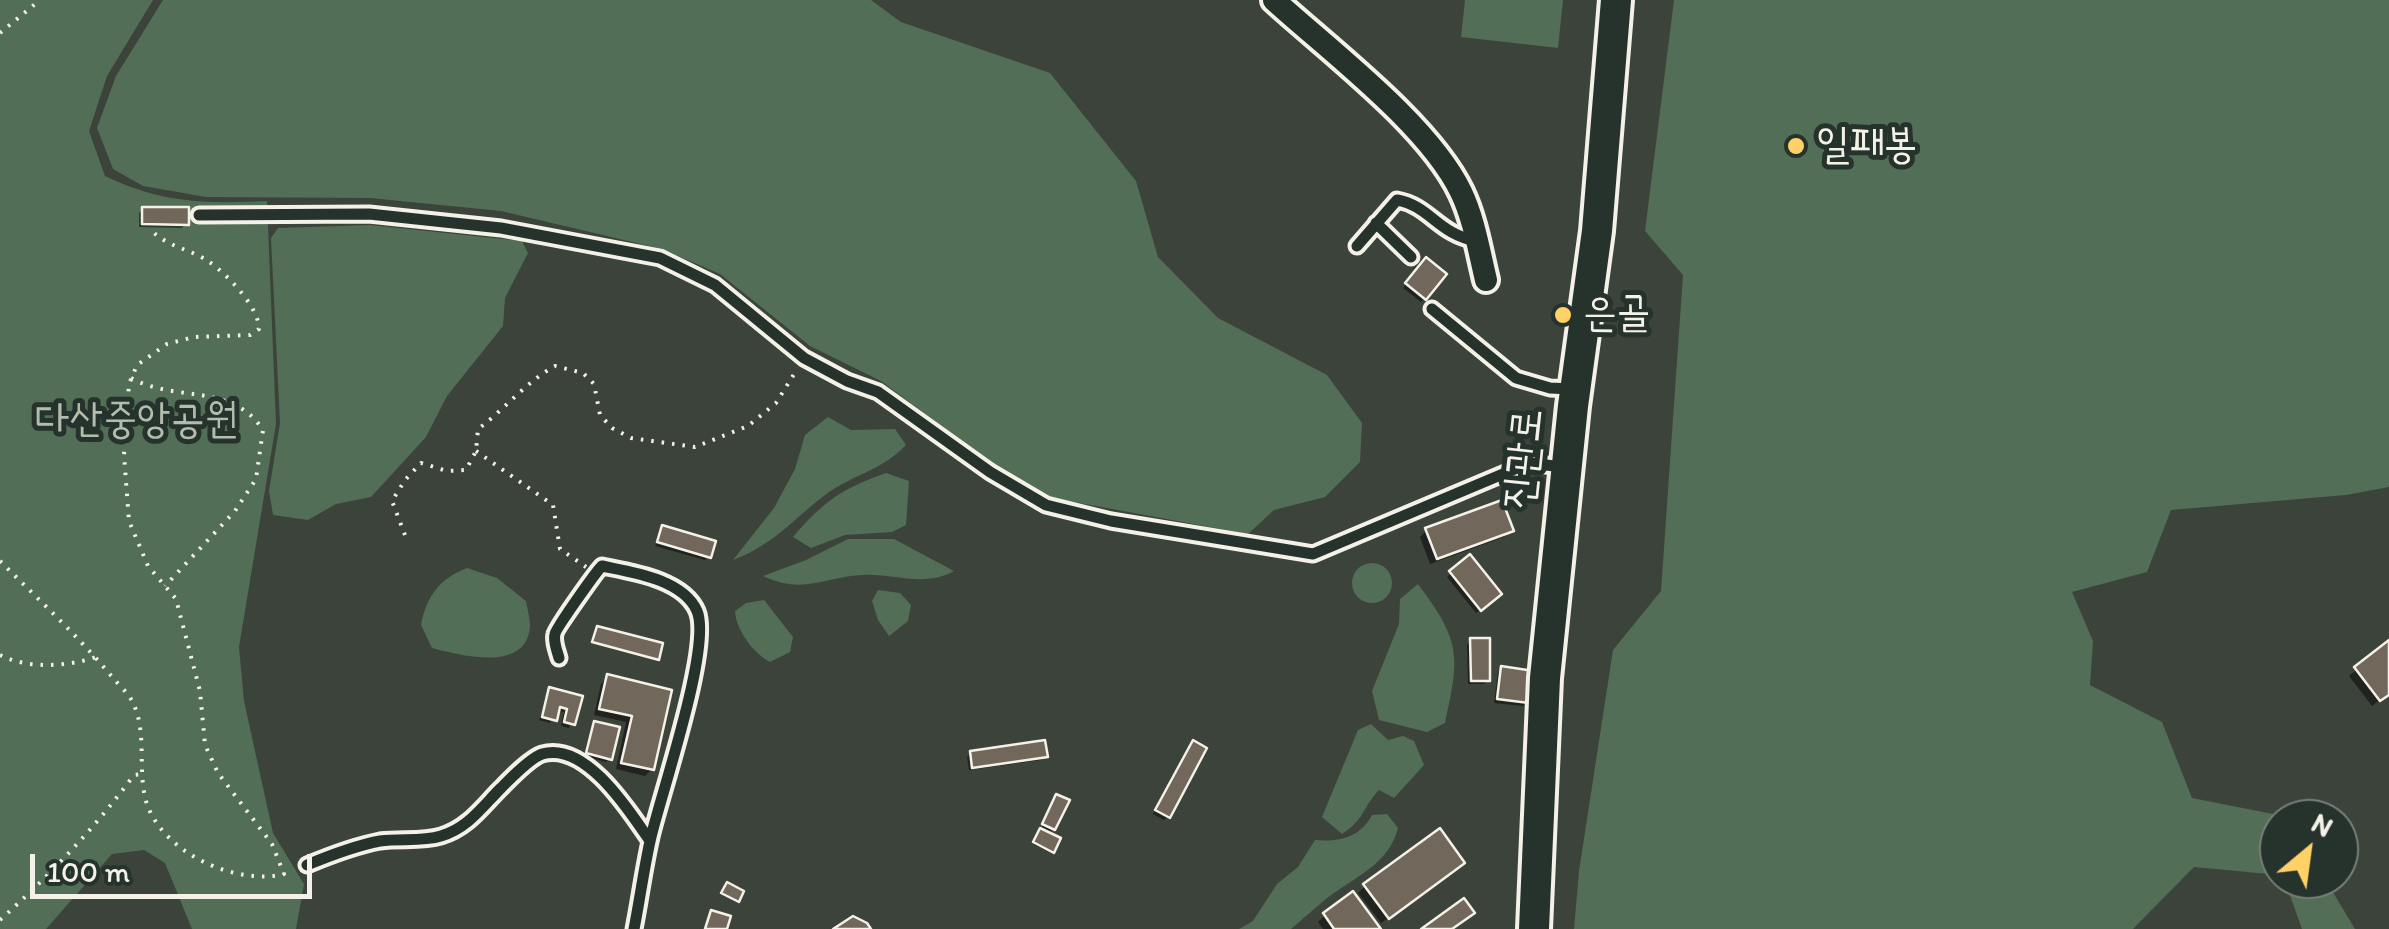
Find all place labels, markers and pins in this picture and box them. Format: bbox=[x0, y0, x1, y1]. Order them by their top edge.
place label: 일패봉 bbox=[1816, 121, 1917, 171]
marker: 일패봉 bbox=[1785, 135, 1807, 157]
place label: 은골 bbox=[1583, 290, 1651, 340]
marker: 은골 bbox=[1552, 304, 1574, 326]

